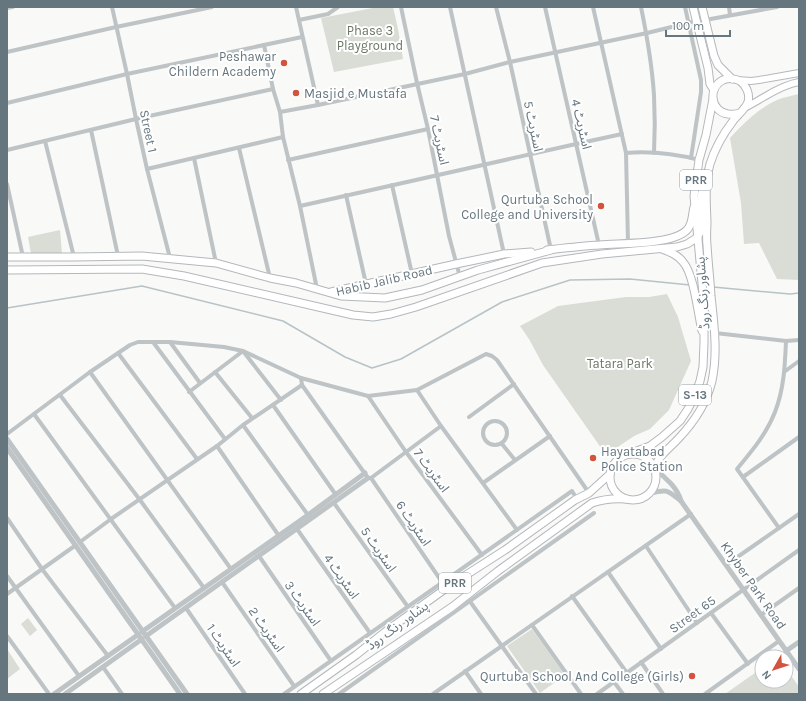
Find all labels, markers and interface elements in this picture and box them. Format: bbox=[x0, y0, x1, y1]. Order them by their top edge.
scale bar bbox=[666, 12, 730, 38]
text: 100 m bbox=[672, 19, 704, 33]
park label: Phase 3 Playground bbox=[337, 23, 403, 53]
place label: Peshawar Childern Academy bbox=[169, 49, 276, 79]
marker: Peshawar Childern Academy bbox=[279, 58, 289, 68]
place label: Masjid e Mustafa bbox=[304, 86, 407, 101]
marker: Masjid e Mustafa bbox=[291, 88, 301, 98]
street label: اسٹریٹ 4 bbox=[568, 97, 595, 151]
street label: اسٹریٹ 5 bbox=[521, 99, 546, 153]
street label: Street 1 bbox=[137, 108, 160, 154]
street label: اسٹریٹ 7 bbox=[427, 114, 452, 166]
road number: PRR bbox=[680, 170, 712, 190]
place label: Qurtuba School College and University bbox=[461, 192, 593, 222]
marker: Qurtuba School College and University bbox=[596, 201, 606, 211]
street label: پشاور رنگ روڈ bbox=[692, 256, 715, 330]
street label: Habib Jalib Road bbox=[334, 262, 434, 299]
park label: Tatara Park bbox=[587, 356, 653, 371]
road number: S-13 bbox=[679, 385, 711, 405]
place label: Hayatabad Police Station bbox=[601, 444, 683, 474]
street label: اسٹریٹ 7 bbox=[411, 446, 452, 495]
marker: Hayatabad Police Station bbox=[588, 453, 598, 463]
street label: اسٹریٹ 6 bbox=[393, 498, 434, 549]
street label: اسٹریٹ 5 bbox=[358, 524, 399, 575]
street label: Khyber Park Road bbox=[718, 539, 789, 632]
street label: اسٹریٹ 4 bbox=[321, 551, 362, 602]
road number: PRR bbox=[439, 573, 471, 593]
street label: اسٹریٹ 3 bbox=[282, 578, 324, 629]
street label: Street 65 bbox=[666, 593, 718, 636]
street label: پشاور رنگ روڈ bbox=[363, 598, 432, 655]
street label: اسٹریٹ 2 bbox=[246, 604, 288, 655]
street label: اسٹریٹ 1 bbox=[204, 621, 243, 670]
north arrow bbox=[754, 649, 794, 689]
text: N bbox=[759, 668, 774, 682]
place label: Qurtuba School And College (Girls) bbox=[480, 669, 684, 684]
marker: Qurtuba School And College (Girls) bbox=[687, 671, 697, 681]

